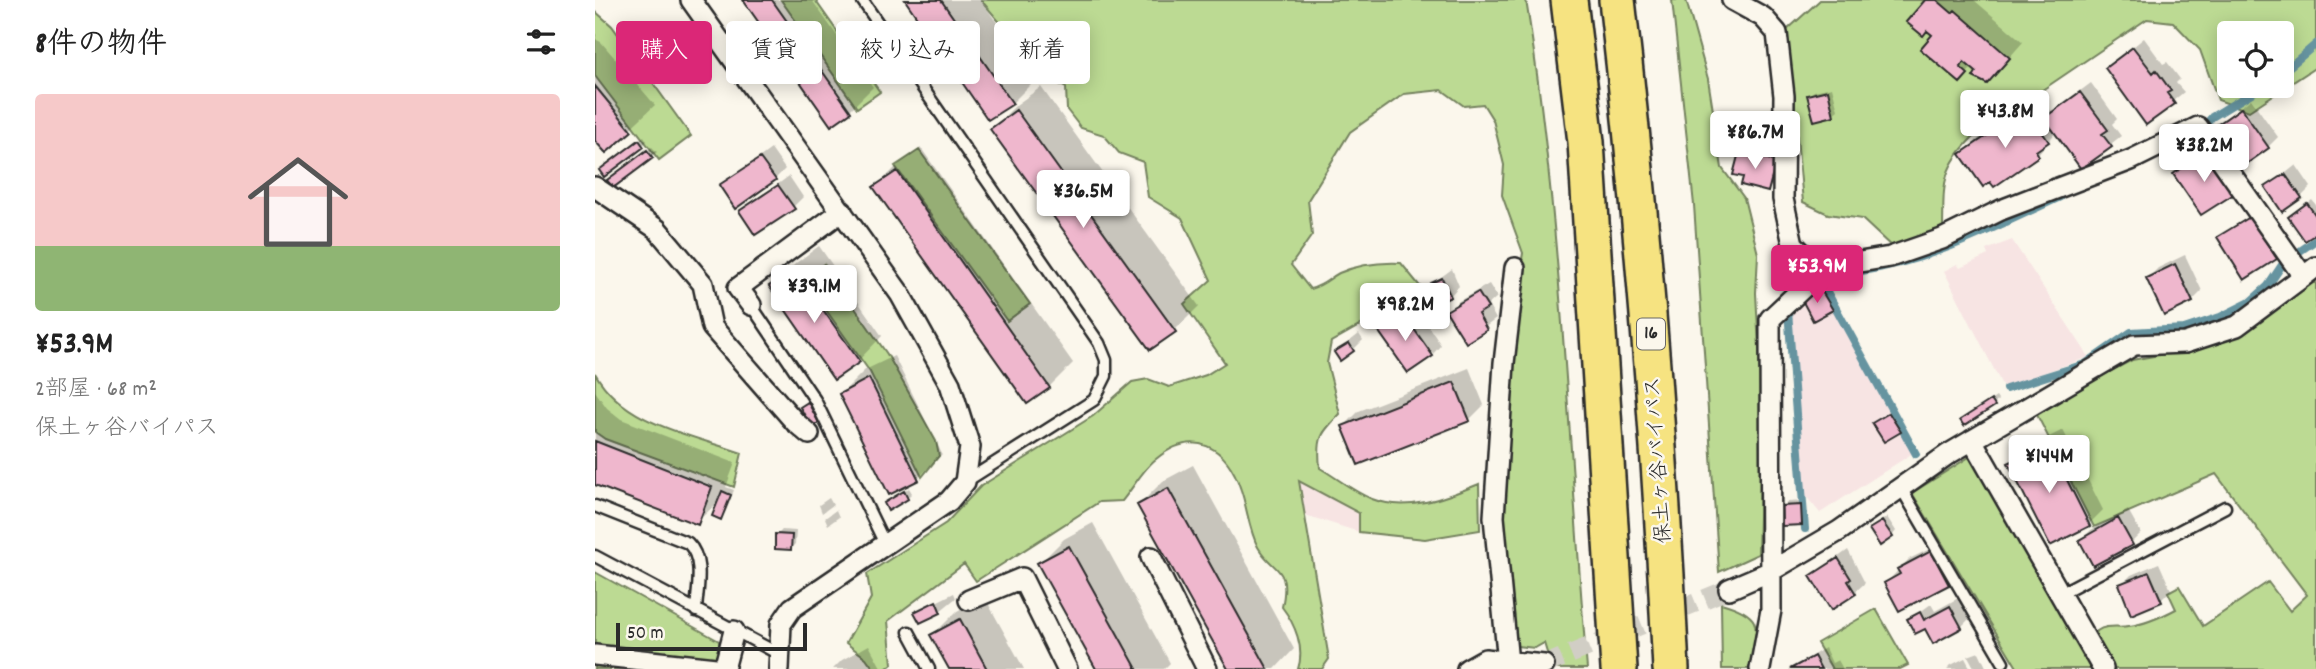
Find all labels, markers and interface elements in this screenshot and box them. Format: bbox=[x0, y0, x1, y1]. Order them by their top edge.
chip: 購入 bbox=[616, 21, 712, 84]
chip: 賃貸 bbox=[726, 21, 822, 84]
chip: 絞り込み bbox=[836, 21, 980, 84]
chip: 新着 bbox=[994, 21, 1090, 84]
map controls bbox=[2217, 21, 2294, 98]
button: locate bbox=[2217, 21, 2294, 98]
icon: filters bbox=[522, 23, 560, 61]
text: 8件の物件 bbox=[35, 25, 167, 68]
pin: ¥43.8M bbox=[1948, 90, 2062, 150]
text: ¥43.8M bbox=[1976, 96, 2034, 129]
pin: ¥86.7M bbox=[1698, 111, 1812, 171]
text: ¥86.7M bbox=[1726, 117, 1784, 150]
pin: ¥38.2M bbox=[2147, 124, 2261, 184]
text: ¥38.2M bbox=[2175, 130, 2233, 163]
icon: home bbox=[235, 139, 361, 265]
pin: ¥36.5M bbox=[1026, 170, 1140, 230]
text: ¥36.5M bbox=[1053, 176, 1113, 209]
pin: ¥53.9M bbox=[1760, 246, 1874, 305]
text: ¥53.9M bbox=[1787, 251, 1847, 284]
pin: ¥39.1M bbox=[757, 266, 871, 325]
text: ¥39.1M bbox=[787, 271, 841, 304]
pin: ¥98.2M bbox=[1348, 284, 1462, 343]
text: ¥98.2M bbox=[1376, 289, 1434, 322]
road number: 16 bbox=[1637, 318, 1665, 350]
text: ¥53.9M bbox=[35, 325, 113, 368]
text: 2部屋 · 68 m² bbox=[35, 374, 157, 407]
street label: 保土ヶ谷バイパス bbox=[1639, 375, 1681, 545]
text: 保土ヶ谷バイパス bbox=[35, 413, 219, 446]
pin: ¥144M bbox=[2000, 435, 2098, 495]
text: ¥144M bbox=[2025, 441, 2073, 474]
scale bar bbox=[616, 620, 807, 652]
text: 50 m bbox=[627, 621, 664, 648]

